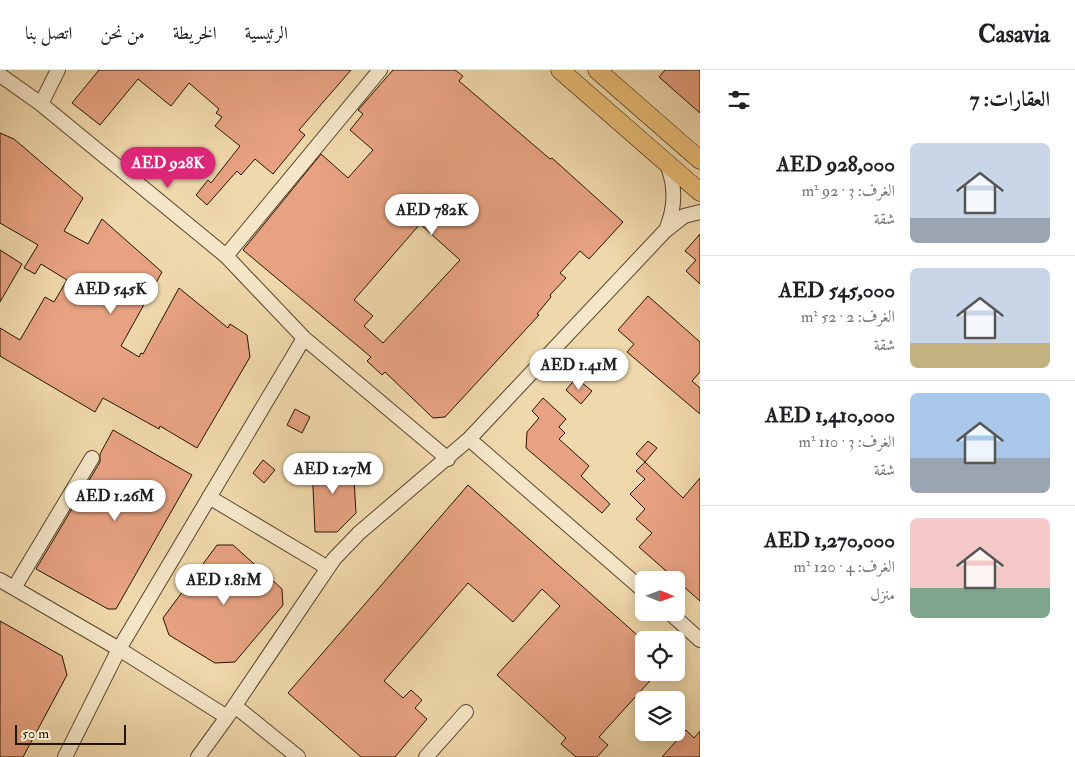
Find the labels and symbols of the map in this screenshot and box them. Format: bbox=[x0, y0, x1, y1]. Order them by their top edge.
pin: AED 928K bbox=[116, 146, 220, 189]
pin: AED 782K bbox=[380, 194, 484, 236]
pin: AED 545K bbox=[59, 272, 163, 315]
pin: AED 1.41M bbox=[522, 348, 636, 391]
pin: AED 1.27M bbox=[276, 452, 390, 495]
pin: AED 1.26M bbox=[58, 480, 172, 522]
pin: AED 1.81M bbox=[167, 564, 281, 606]
north arrow bbox=[635, 571, 685, 621]
scale bar bbox=[15, 722, 126, 745]

